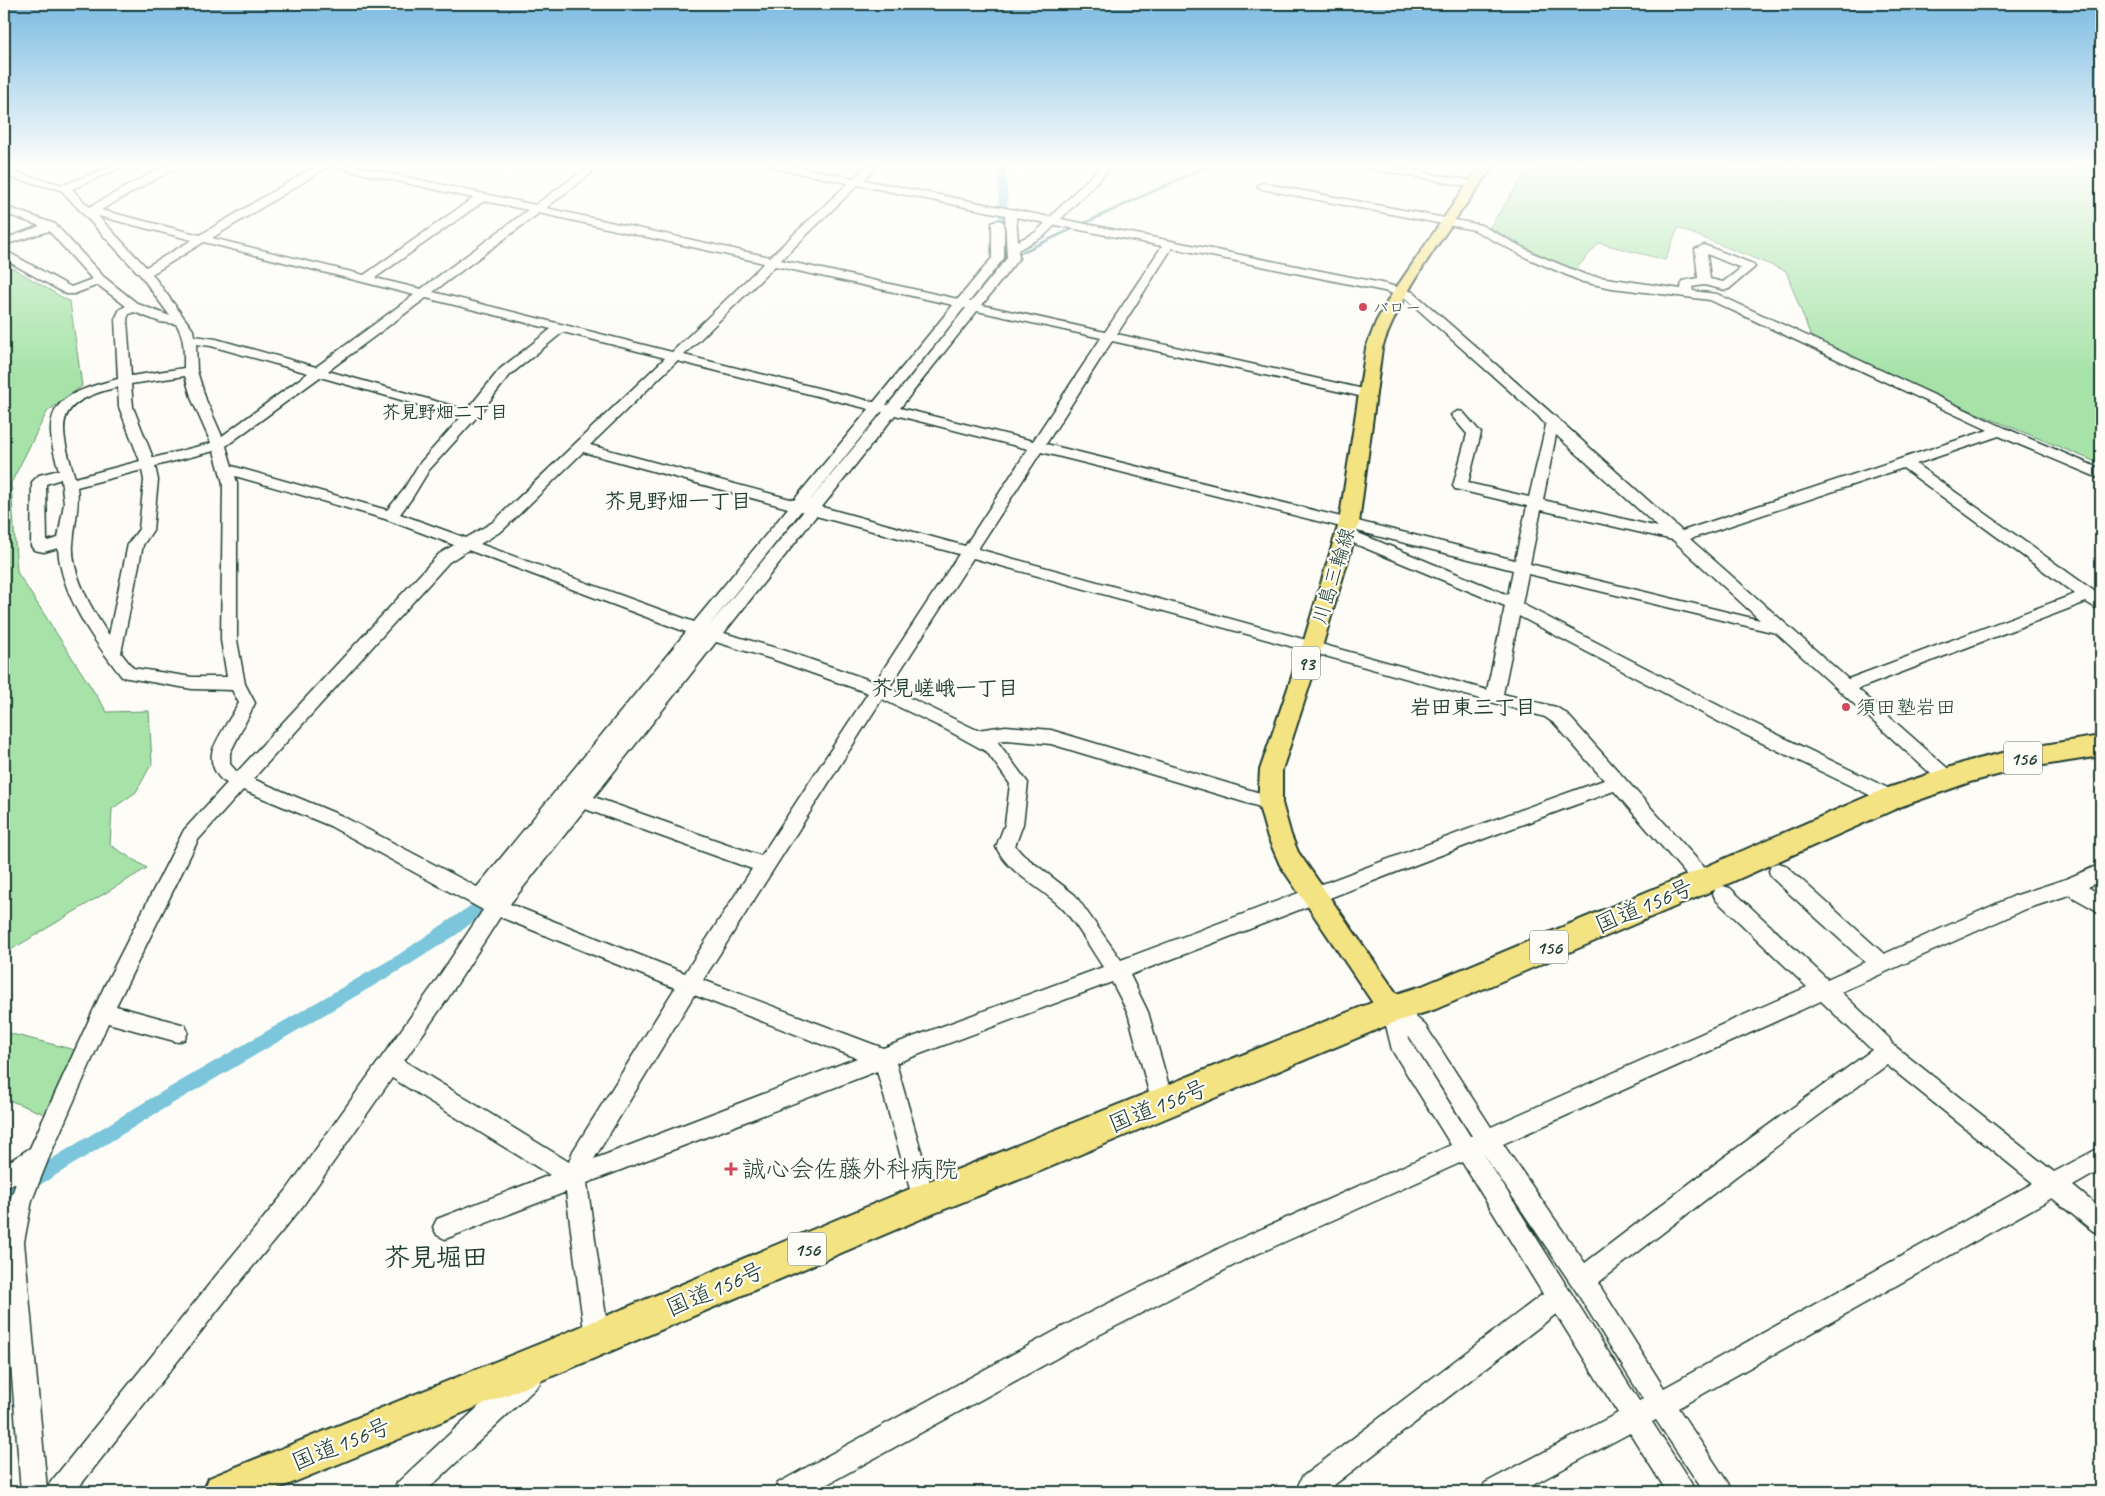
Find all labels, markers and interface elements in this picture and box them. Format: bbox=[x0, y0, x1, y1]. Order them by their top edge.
place label: バロー bbox=[1373, 298, 1421, 318]
marker: バロー bbox=[1357, 301, 1369, 313]
district label: 芥見野畑二丁目 bbox=[382, 401, 508, 423]
district label: 芥見野畑一丁目 bbox=[605, 488, 752, 514]
street label: 川島三輪線 bbox=[1307, 525, 1360, 628]
road number: 93 bbox=[1292, 646, 1320, 680]
district label: 芥見嵯峨一丁目 bbox=[872, 675, 1019, 701]
district label: 岩田東三丁目 bbox=[1410, 694, 1536, 720]
place label: 須田塾岩田 bbox=[1856, 695, 1956, 720]
marker: 須田塾岩田 bbox=[1840, 701, 1852, 713]
road number: 156 bbox=[2004, 741, 2042, 774]
street label: 国道156号 bbox=[1590, 872, 1698, 940]
road number: 156 bbox=[1530, 930, 1568, 964]
street label: 国道156号 bbox=[1104, 1073, 1212, 1139]
place label: 誠心会佐藤外科病院 bbox=[742, 1154, 958, 1184]
marker: 誠心会佐藤外科病院 bbox=[724, 1162, 738, 1176]
road number: 156 bbox=[788, 1232, 826, 1266]
district label: 芥見堀田 bbox=[384, 1241, 488, 1274]
street label: 国道156号 bbox=[661, 1255, 769, 1323]
street label: 国道156号 bbox=[287, 1411, 395, 1477]

